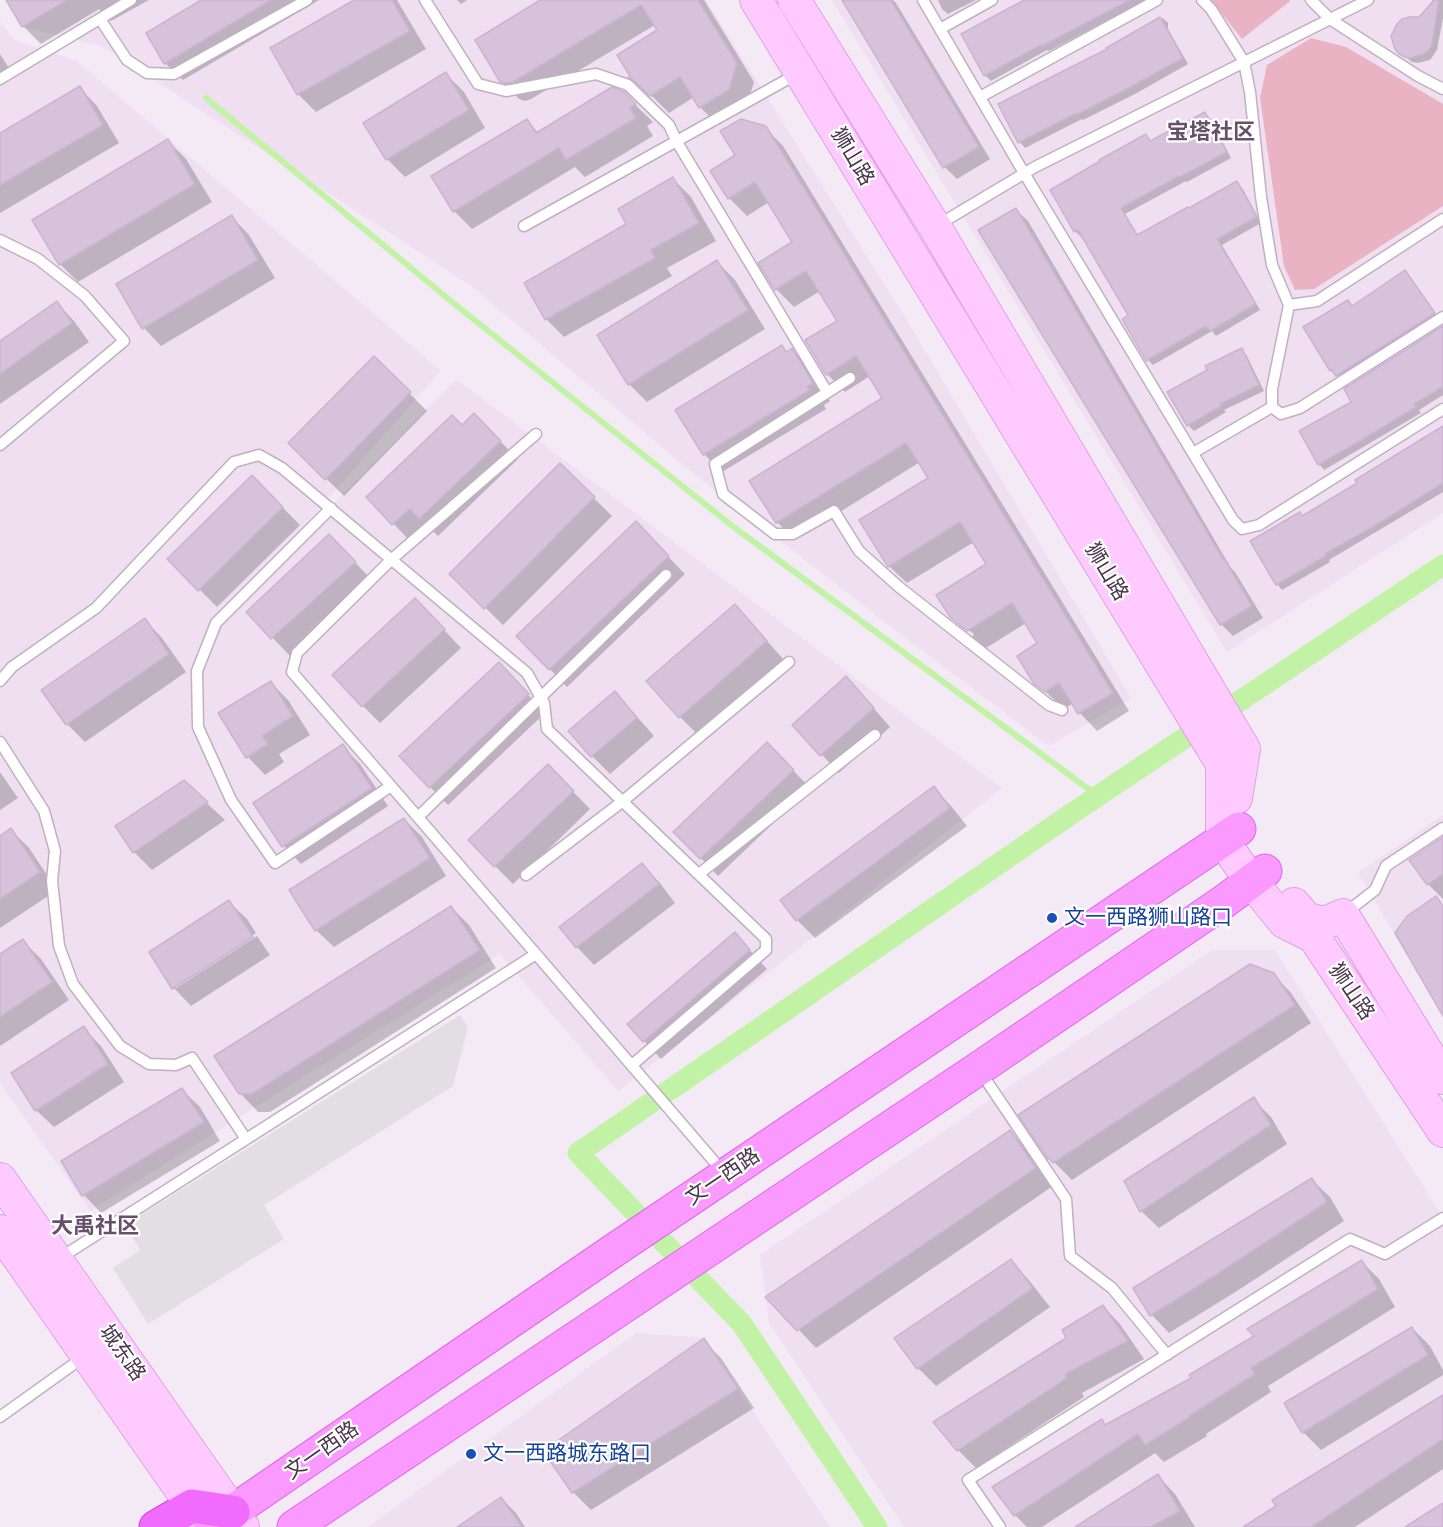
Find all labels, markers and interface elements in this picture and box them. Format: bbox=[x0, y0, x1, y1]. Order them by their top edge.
district label: 宝塔社区 bbox=[1167, 120, 1255, 146]
street label: 狮山路 bbox=[825, 124, 879, 190]
street label: 狮山路 bbox=[1079, 539, 1133, 605]
place label: 文一西路狮山路口 bbox=[1064, 905, 1232, 931]
marker: 文一西路狮山路口 bbox=[1045, 911, 1059, 925]
street label: 狮山路 bbox=[1323, 959, 1379, 1025]
street label: 文一西路 bbox=[681, 1143, 765, 1211]
district label: 大禹社区 bbox=[51, 1214, 139, 1240]
street label: 城东路 bbox=[94, 1320, 150, 1386]
street label: 文一西路 bbox=[280, 1417, 364, 1485]
place label: 文一西路城东路口 bbox=[483, 1441, 651, 1467]
marker: 文一西路城东路口 bbox=[464, 1447, 478, 1461]

